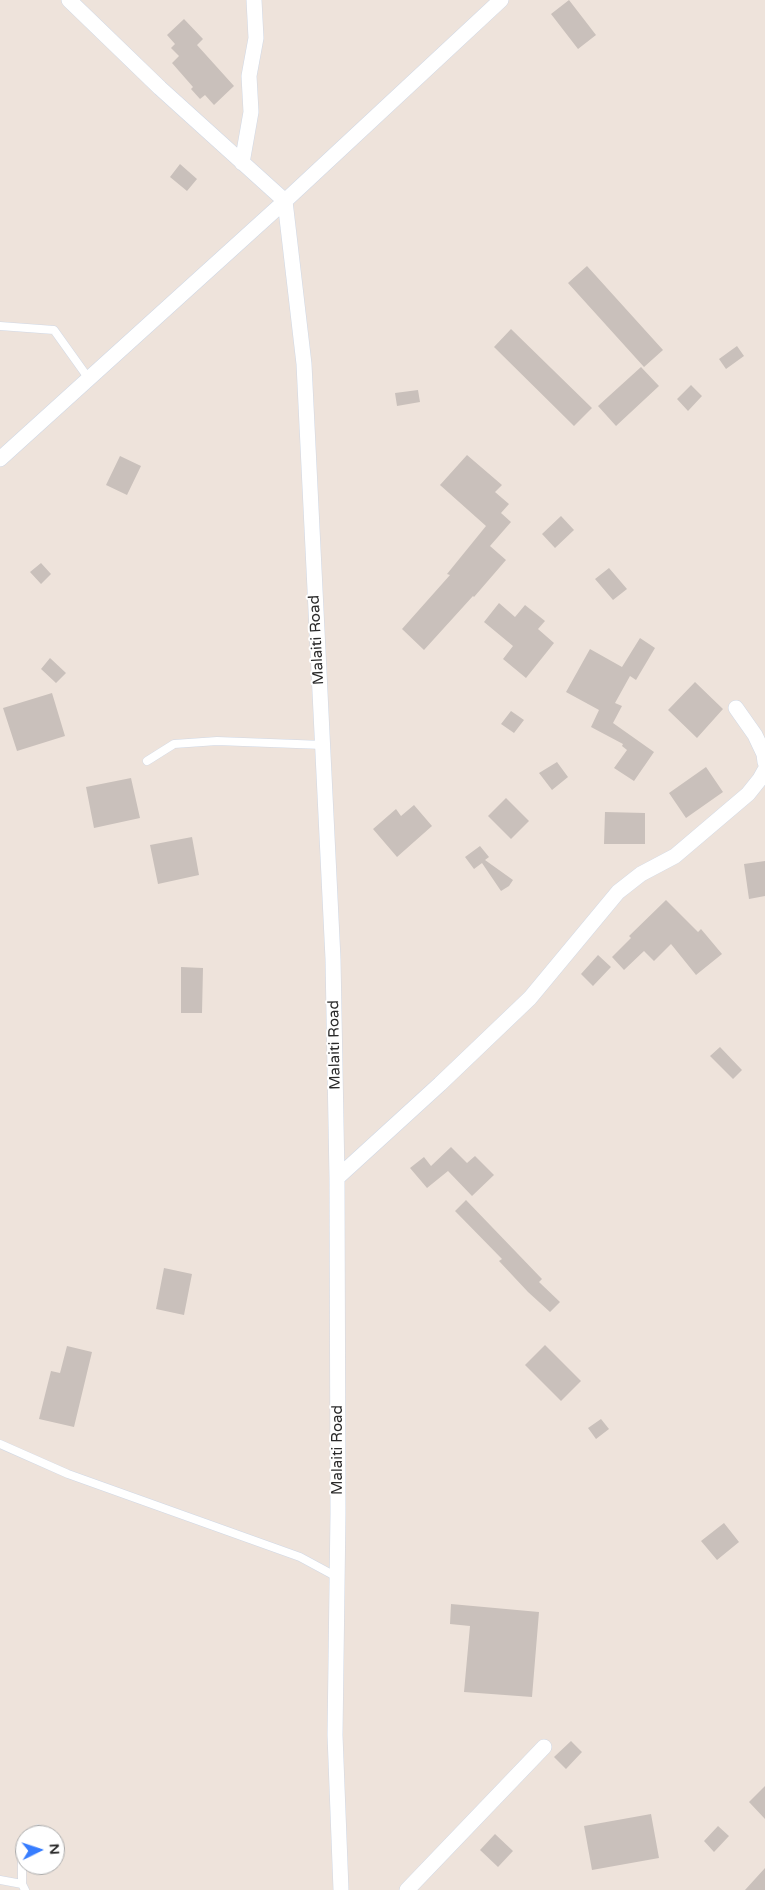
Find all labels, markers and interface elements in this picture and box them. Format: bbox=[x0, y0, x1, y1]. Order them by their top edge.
street label: Malaiti Road bbox=[306, 595, 328, 685]
street label: Malaiti Road bbox=[325, 1000, 345, 1090]
street label: Malaiti Road bbox=[329, 1405, 347, 1495]
north arrow bbox=[15, 1825, 65, 1875]
text: N bbox=[46, 1843, 63, 1855]

